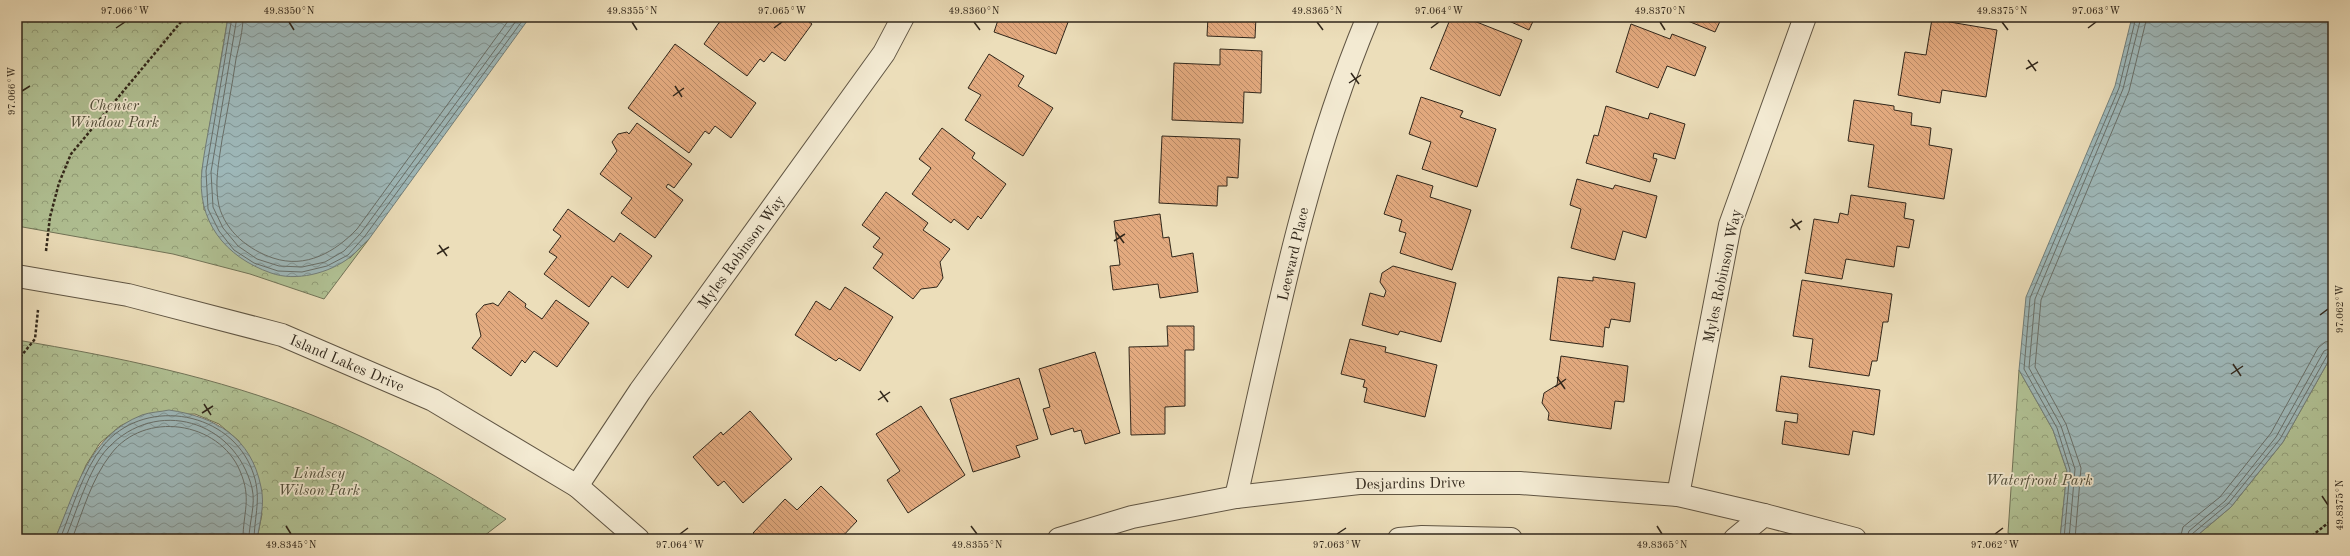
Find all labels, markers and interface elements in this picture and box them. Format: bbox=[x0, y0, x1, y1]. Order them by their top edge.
text: 97.066°W bbox=[101, 6, 149, 16]
text: 49.8350°N bbox=[263, 6, 315, 16]
text: 49.8355°N bbox=[606, 6, 658, 16]
text: 97.065°W bbox=[758, 6, 806, 16]
text: 49.8360°N bbox=[948, 6, 1000, 16]
text: 49.8365°N bbox=[1291, 6, 1343, 16]
text: 97.064°W bbox=[1415, 6, 1463, 16]
text: 49.8370°N bbox=[1634, 6, 1686, 16]
text: 49.8375°N bbox=[1976, 6, 2028, 16]
text: 97.063°W bbox=[2072, 6, 2120, 16]
text: 97.066°W bbox=[7, 67, 17, 115]
park label: Chenier Window Park bbox=[69, 99, 159, 131]
street label: Myles Robinson Way bbox=[696, 193, 788, 312]
street label: Leeward Place bbox=[1276, 206, 1313, 303]
street label: Myles Robinson Way bbox=[1702, 208, 1745, 345]
text: 97.062°W bbox=[2335, 285, 2345, 333]
street label: Island Lakes Drive bbox=[287, 333, 406, 395]
park label: Lindsey Wilson Park bbox=[278, 467, 360, 499]
park label: Waterfront Park bbox=[1985, 474, 2093, 489]
street label: Desjardins Drive bbox=[1355, 476, 1465, 493]
text: 49.8375°N bbox=[2335, 479, 2345, 531]
text: 49.8345°N bbox=[265, 540, 317, 550]
text: 97.064°W bbox=[656, 540, 704, 550]
text: 49.8355°N bbox=[951, 540, 1003, 550]
text: 97.063°W bbox=[1313, 540, 1361, 550]
text: 49.8365°N bbox=[1636, 540, 1688, 550]
text: 97.062°W bbox=[1971, 540, 2019, 550]

